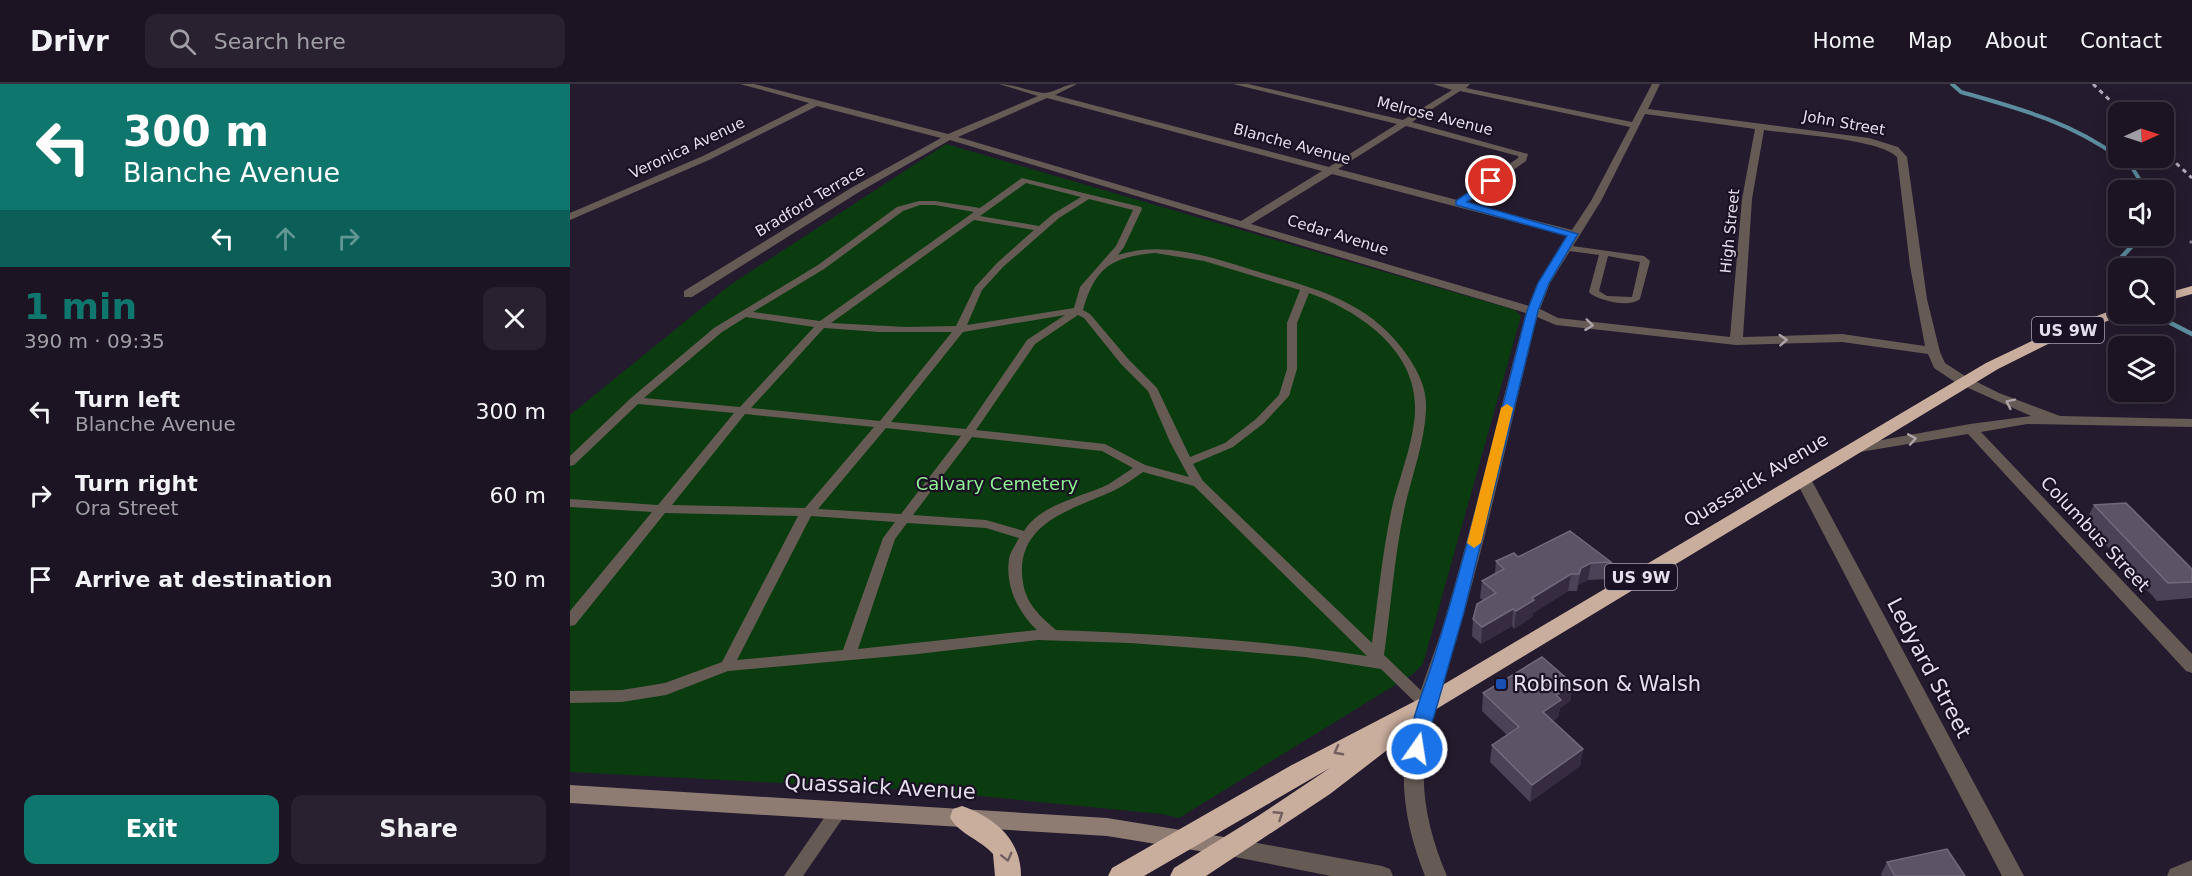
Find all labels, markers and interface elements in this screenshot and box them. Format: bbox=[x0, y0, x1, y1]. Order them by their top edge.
search box bbox=[145, 14, 565, 68]
text: Drivr bbox=[30, 25, 109, 58]
icon: search bbox=[166, 25, 199, 58]
text: Search here bbox=[214, 29, 346, 54]
text: Home bbox=[1813, 29, 1875, 53]
text: Map bbox=[1908, 29, 1952, 53]
text: About bbox=[1985, 29, 2047, 53]
text: Contact bbox=[2080, 29, 2162, 53]
street label: Melrose Avenue bbox=[1375, 93, 1495, 139]
north arrow bbox=[2108, 102, 2174, 168]
map controls bbox=[2108, 102, 2174, 402]
text: 300 m bbox=[123, 107, 269, 156]
street label: John Street bbox=[1801, 107, 1887, 139]
icon: left bbox=[24, 108, 102, 186]
street label: Veronica Avenue bbox=[627, 113, 747, 183]
street label: Blanche Avenue bbox=[1231, 120, 1353, 168]
pin bbox=[1465, 155, 1516, 206]
text: Blanche Avenue bbox=[123, 157, 340, 188]
street label: Bradford Terrace bbox=[752, 161, 868, 241]
icon: arrive bbox=[1474, 164, 1507, 197]
button: sound bbox=[2108, 180, 2174, 246]
street label: High Street bbox=[1717, 188, 1743, 274]
street label: Cedar Avenue bbox=[1285, 211, 1391, 259]
icon: left bbox=[206, 222, 239, 255]
icon: ahead bbox=[269, 222, 302, 255]
icon: right bbox=[332, 222, 365, 255]
button: search bbox=[2108, 258, 2174, 324]
text: 1 min bbox=[24, 286, 137, 327]
button: close bbox=[483, 287, 546, 350]
road number: US 9W bbox=[2032, 317, 2104, 343]
one-way arrow bbox=[1584, 318, 1594, 331]
text: 390 m · 09:35 bbox=[24, 329, 165, 353]
one-way arrow bbox=[1779, 334, 1788, 347]
button: layers bbox=[2108, 336, 2174, 402]
text: Turn left bbox=[75, 387, 180, 412]
icon: left bbox=[24, 395, 57, 428]
one-way arrow bbox=[2005, 398, 2016, 410]
text: 300 m bbox=[476, 399, 546, 424]
text: Blanche Avenue bbox=[75, 412, 236, 436]
street label: Quassaick Avenue bbox=[1680, 428, 1832, 531]
one-way arrow bbox=[1907, 433, 1916, 445]
text: Turn right bbox=[75, 471, 198, 496]
street label: Columbus Street bbox=[2036, 472, 2154, 596]
park label: Calvary Cemetery bbox=[916, 473, 1079, 494]
icon: right bbox=[24, 479, 57, 512]
text: 60 m bbox=[490, 483, 546, 508]
text: Ora Street bbox=[75, 496, 178, 520]
icon: arrive bbox=[24, 563, 57, 596]
road number: US 9W bbox=[1605, 564, 1677, 590]
text: Arrive at destination bbox=[75, 567, 332, 592]
text: 30 m bbox=[490, 567, 546, 592]
street label: Ledyard Street bbox=[1882, 594, 1976, 742]
place label: Robinson & Walsh bbox=[1513, 672, 1701, 696]
marker: Robinson & Walsh bbox=[1494, 677, 1508, 691]
position arrow bbox=[1385, 717, 1449, 781]
one-way arrow bbox=[1334, 744, 1344, 755]
street label: Quassaick Avenue bbox=[784, 770, 976, 804]
button: Exit bbox=[24, 795, 279, 864]
button: Share bbox=[291, 795, 546, 864]
one-way arrow bbox=[1273, 811, 1283, 823]
one-way arrow bbox=[999, 851, 1012, 861]

